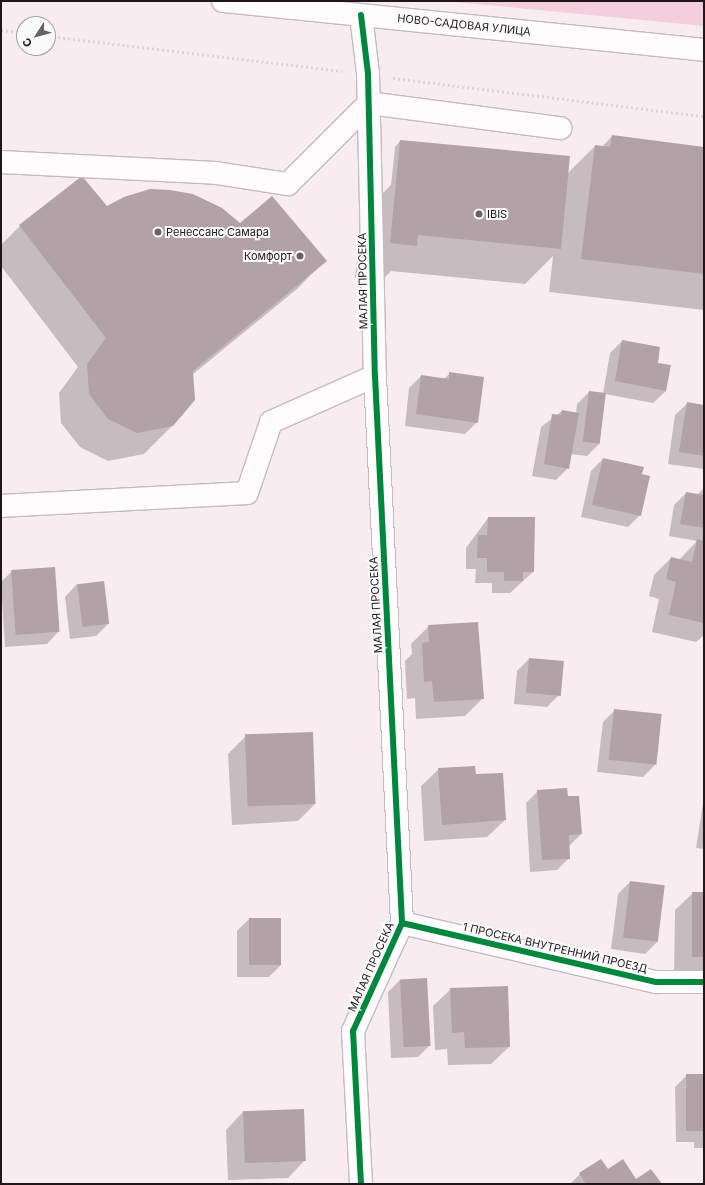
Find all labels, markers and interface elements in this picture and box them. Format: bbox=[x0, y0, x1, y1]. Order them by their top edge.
street label: НОВО-САДОВАЯ УЛИЦА bbox=[397, 11, 531, 39]
north arrow bbox=[16, 16, 56, 56]
text: С bbox=[19, 35, 35, 50]
place label: IBIS bbox=[487, 207, 507, 221]
marker: IBIS bbox=[474, 209, 484, 219]
place label: Ренессанс Самара bbox=[166, 225, 269, 239]
marker: Ренессанс Самара bbox=[153, 227, 163, 237]
street label: МАЛАЯ ПРОСЕКА bbox=[356, 233, 370, 329]
place label: Комфорт bbox=[244, 249, 292, 263]
marker: Комфорт bbox=[295, 251, 305, 261]
street label: МАЛАЯ ПРОСЕКА bbox=[367, 556, 385, 654]
street label: МАЛАЯ ПРОСЕКА bbox=[345, 920, 397, 1014]
street label: 1 ПРОСЕКА ВНУТРЕННИЙ ПРОЕЗД bbox=[461, 920, 649, 976]

